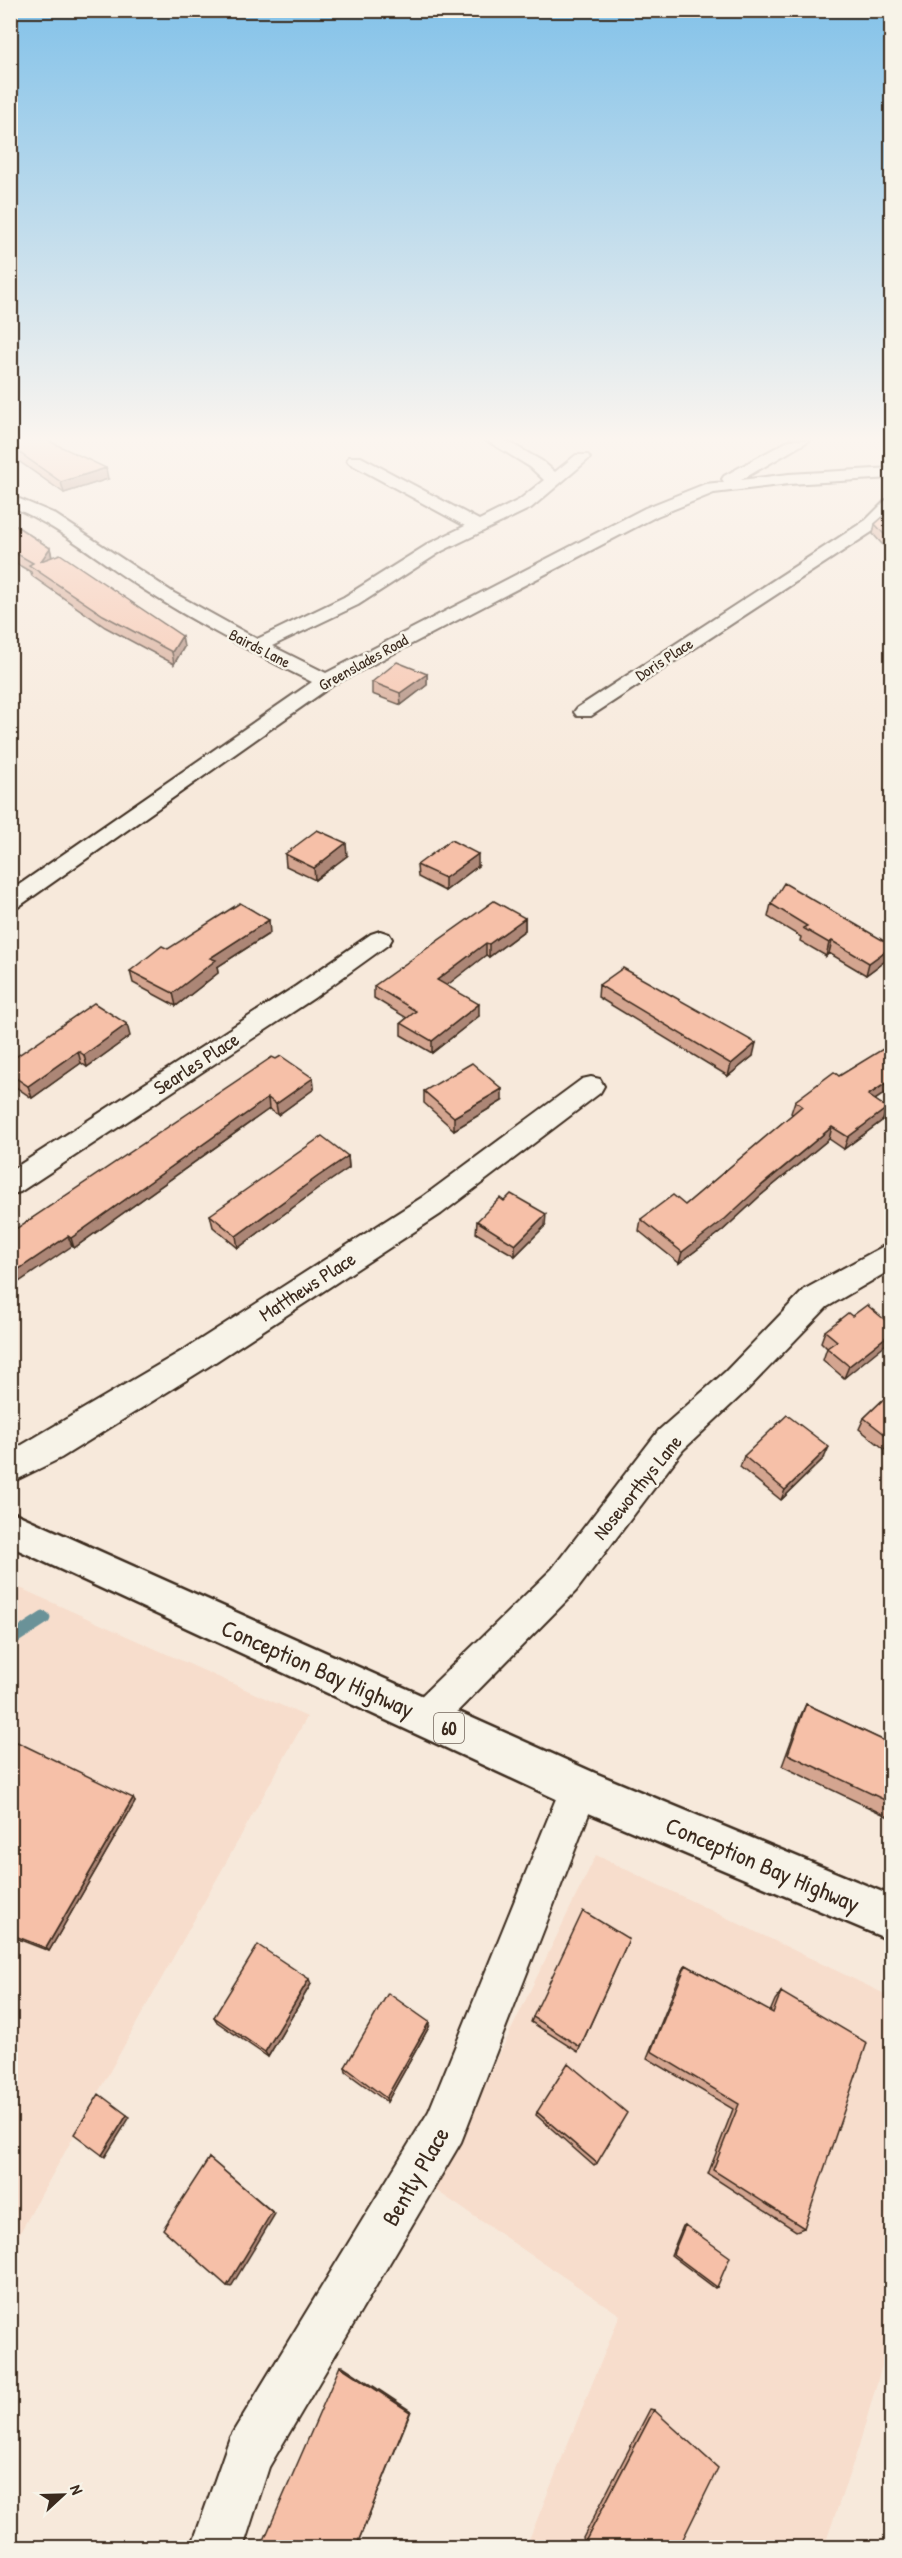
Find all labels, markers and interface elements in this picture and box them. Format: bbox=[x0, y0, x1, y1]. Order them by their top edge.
street label: Bairds Lane bbox=[226, 623, 295, 673]
street label: Greenslades Road bbox=[314, 628, 412, 696]
street label: Doris Place bbox=[631, 632, 698, 686]
street label: Searles Place bbox=[148, 1025, 244, 1101]
street label: Matthews Place bbox=[254, 1245, 360, 1327]
street label: Noseworthys Lane bbox=[586, 1429, 688, 1545]
street label: Conception Bay Highway bbox=[217, 1611, 419, 1725]
road number: 60 bbox=[434, 1713, 464, 1743]
street label: Conception Bay Highway bbox=[661, 1809, 865, 1919]
street label: Bently Place bbox=[374, 2120, 456, 2231]
north arrow bbox=[33, 2465, 93, 2525]
text: N bbox=[65, 2481, 89, 2498]

